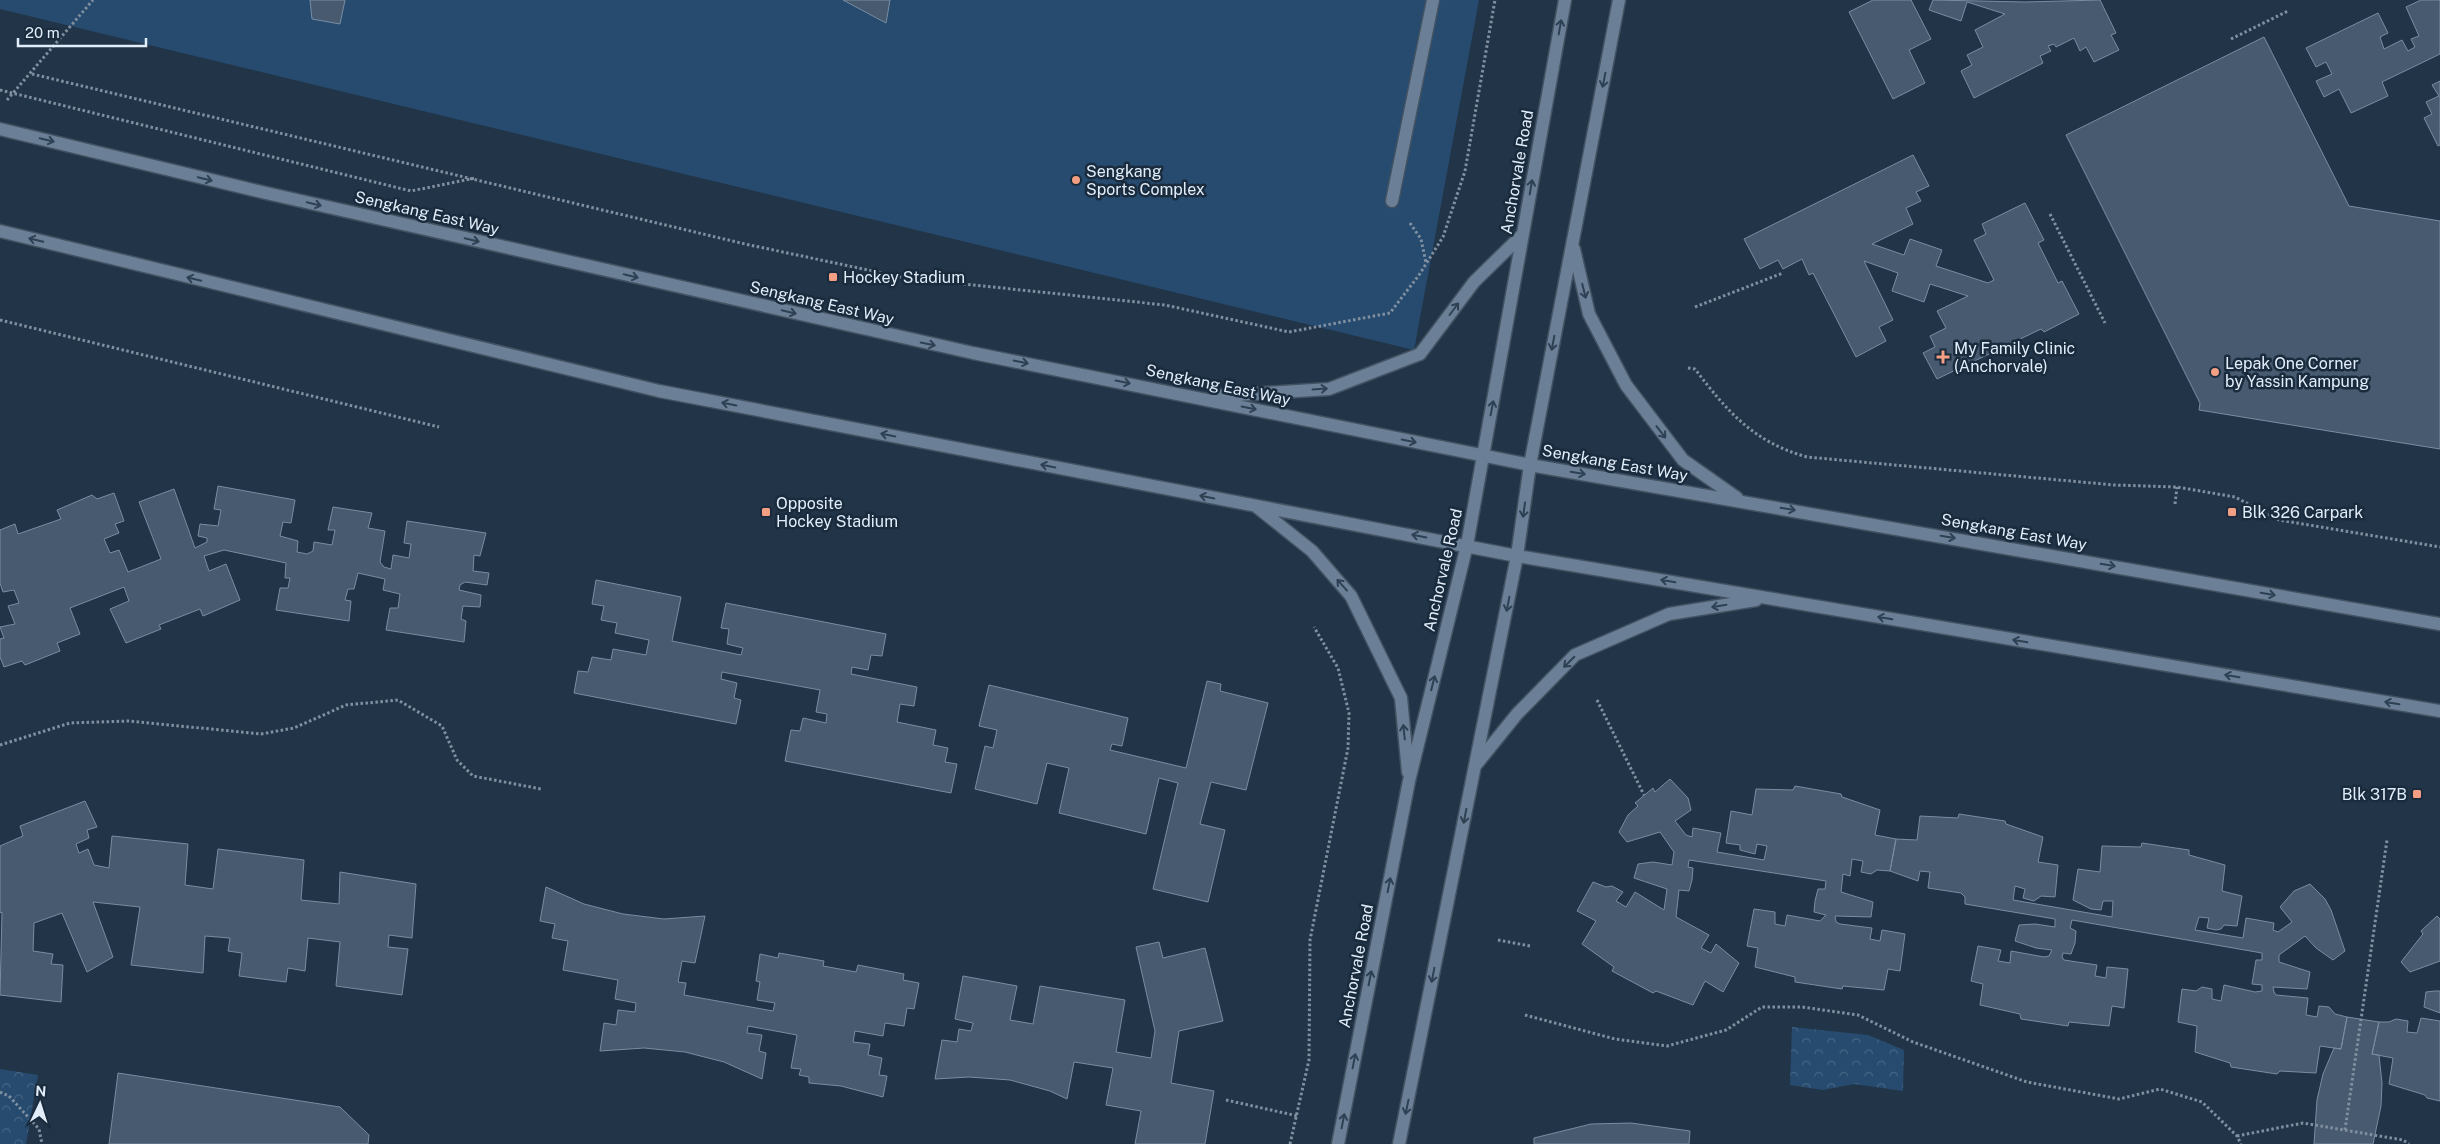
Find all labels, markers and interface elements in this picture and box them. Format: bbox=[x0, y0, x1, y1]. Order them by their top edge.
scale bar bbox=[18, 15, 145, 47]
one-way arrow bbox=[1556, 20, 1565, 36]
text: 20 m bbox=[25, 24, 60, 41]
one-way arrow bbox=[1599, 72, 1608, 88]
street label: Anchorvale Road bbox=[1497, 108, 1537, 236]
one-way arrow bbox=[39, 136, 55, 145]
place label: Sengkang Sports Complex bbox=[1086, 162, 1205, 199]
one-way arrow bbox=[197, 174, 213, 184]
marker: Sengkang Sports Complex bbox=[1070, 174, 1082, 186]
one-way arrow bbox=[1526, 180, 1536, 196]
street label: Sengkang East Way bbox=[353, 187, 501, 239]
one-way arrow bbox=[305, 200, 321, 209]
one-way arrow bbox=[29, 235, 45, 244]
one-way arrow bbox=[464, 236, 480, 245]
place label: Hockey Stadium bbox=[843, 268, 965, 287]
marker: Hockey Stadium bbox=[827, 271, 839, 283]
one-way arrow bbox=[622, 272, 638, 281]
one-way arrow bbox=[186, 274, 202, 283]
street label: Sengkang East Way bbox=[748, 277, 896, 329]
one-way arrow bbox=[1580, 283, 1589, 299]
one-way arrow bbox=[1448, 303, 1459, 316]
one-way arrow bbox=[781, 308, 797, 317]
one-way arrow bbox=[1548, 335, 1558, 351]
one-way arrow bbox=[920, 339, 936, 349]
place label: My Family Clinic (Anchorvale) bbox=[1954, 339, 2075, 376]
marker: My Family Clinic (Anchorvale) bbox=[1936, 350, 1950, 364]
place label: Lepak One Corner by Yassin Kampung bbox=[2225, 354, 2369, 391]
one-way arrow bbox=[1012, 358, 1028, 368]
street label: Sengkang East Way bbox=[1144, 360, 1293, 410]
marker: Lepak One Corner by Yassin Kampung bbox=[2209, 366, 2221, 378]
one-way arrow bbox=[1114, 378, 1130, 387]
one-way arrow bbox=[1312, 385, 1328, 394]
one-way arrow bbox=[721, 399, 737, 409]
one-way arrow bbox=[1487, 401, 1497, 417]
one-way arrow bbox=[1241, 403, 1257, 413]
one-way arrow bbox=[1656, 425, 1667, 438]
one-way arrow bbox=[881, 430, 897, 439]
one-way arrow bbox=[1400, 437, 1416, 446]
street label: Sengkang East Way bbox=[1541, 441, 1690, 485]
one-way arrow bbox=[1040, 460, 1056, 470]
one-way arrow bbox=[1570, 469, 1586, 479]
one-way arrow bbox=[1200, 491, 1216, 501]
place label: Opposite Hockey Stadium bbox=[776, 494, 898, 531]
one-way arrow bbox=[1518, 502, 1528, 518]
place label: Blk 326 Carpark bbox=[2242, 503, 2363, 522]
one-way arrow bbox=[1780, 504, 1796, 514]
marker: Opposite Hockey Stadium bbox=[760, 506, 772, 518]
marker: Blk 326 Carpark bbox=[2226, 506, 2238, 518]
street label: Anchorvale Road bbox=[1420, 507, 1466, 633]
street label: Sengkang East Way bbox=[1940, 510, 2089, 554]
one-way arrow bbox=[1411, 531, 1427, 541]
one-way arrow bbox=[1940, 533, 1956, 543]
one-way arrow bbox=[2100, 561, 2116, 571]
one-way arrow bbox=[1660, 576, 1676, 586]
one-way arrow bbox=[1336, 579, 1348, 592]
one-way arrow bbox=[2260, 589, 2276, 599]
one-way arrow bbox=[1502, 595, 1512, 611]
one-way arrow bbox=[1712, 601, 1728, 611]
one-way arrow bbox=[1877, 612, 1893, 622]
one-way arrow bbox=[2013, 635, 2029, 645]
one-way arrow bbox=[1563, 656, 1575, 668]
one-way arrow bbox=[2224, 671, 2240, 681]
one-way arrow bbox=[1429, 675, 1438, 691]
one-way arrow bbox=[2384, 698, 2400, 708]
one-way arrow bbox=[1399, 725, 1409, 741]
place label: Blk 317B bbox=[2342, 785, 2407, 804]
marker: Blk 317B bbox=[2411, 788, 2423, 800]
one-way arrow bbox=[1459, 807, 1469, 823]
one-way arrow bbox=[1384, 877, 1394, 893]
street label: Anchorvale Road bbox=[1335, 902, 1377, 1030]
one-way arrow bbox=[1428, 967, 1437, 983]
one-way arrow bbox=[1366, 971, 1376, 987]
one-way arrow bbox=[1350, 1053, 1360, 1069]
north arrow bbox=[15, 1079, 65, 1129]
text: N bbox=[35, 1083, 47, 1099]
one-way arrow bbox=[1402, 1099, 1411, 1115]
one-way arrow bbox=[1338, 1114, 1348, 1130]

